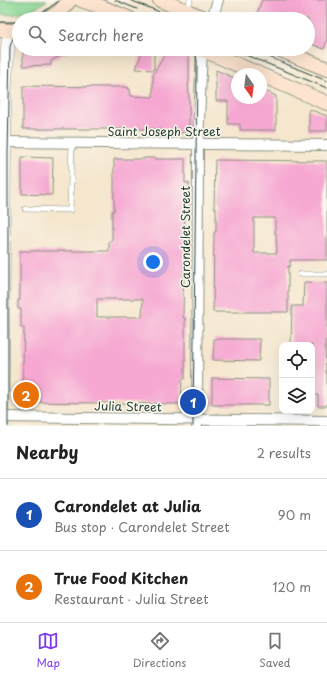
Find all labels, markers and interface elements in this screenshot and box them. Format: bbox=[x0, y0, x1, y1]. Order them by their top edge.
search box bbox=[12, 12, 315, 56]
icon: search bbox=[26, 23, 48, 45]
text: Search here bbox=[58, 23, 144, 46]
north arrow bbox=[231, 68, 267, 104]
street label: Saint Joseph Street bbox=[107, 122, 221, 140]
street label: Carondelet Street bbox=[176, 186, 194, 288]
your location bbox=[143, 252, 163, 272]
map controls bbox=[279, 342, 315, 414]
button: locate bbox=[279, 342, 315, 378]
button: layers bbox=[279, 378, 315, 414]
pin: 2 bbox=[13, 380, 39, 410]
pin: 1 bbox=[180, 387, 206, 417]
street label: Julia Street bbox=[94, 396, 162, 416]
text: Nearby bbox=[16, 439, 78, 465]
text: 2 results bbox=[257, 443, 311, 462]
text: Carondelet at Julia bbox=[54, 494, 201, 517]
text: 1 bbox=[26, 505, 32, 524]
text: 90 m bbox=[278, 505, 311, 524]
text: Bus stop · Carondelet Street bbox=[54, 517, 230, 536]
text: True Food Kitchen bbox=[54, 566, 188, 589]
text: 2 bbox=[24, 577, 34, 596]
text: 120 m bbox=[272, 577, 311, 596]
text: Restaurant · Julia Street bbox=[54, 589, 209, 608]
tab: Map bbox=[36, 630, 60, 671]
tab: Directions bbox=[133, 630, 186, 671]
tab: Saved bbox=[259, 630, 291, 671]

